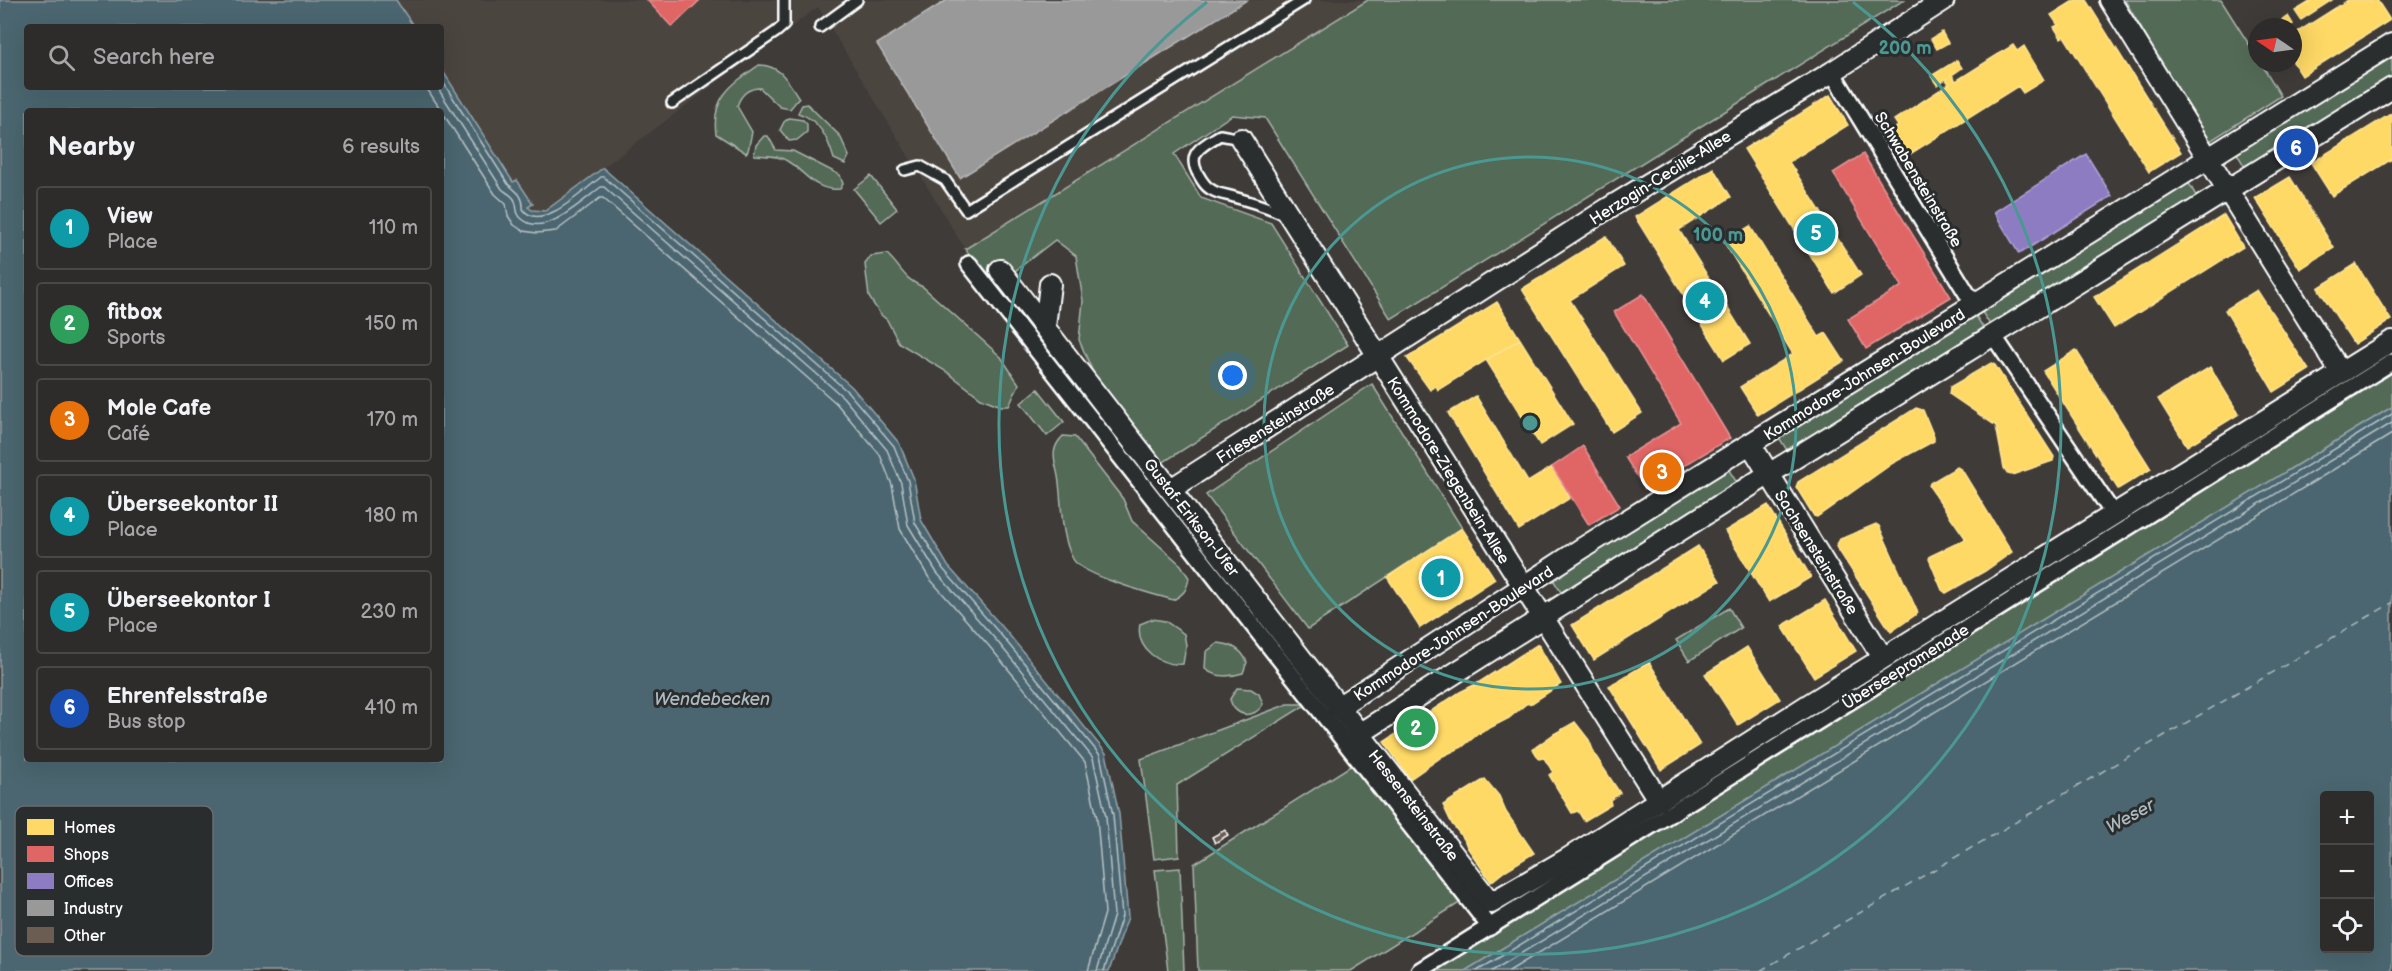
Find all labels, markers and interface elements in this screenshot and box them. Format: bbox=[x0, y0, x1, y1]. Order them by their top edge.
north arrow bbox=[2248, 18, 2302, 72]
search box bbox=[24, 24, 444, 90]
text: 200 m bbox=[1878, 38, 1932, 59]
icon: search bbox=[45, 41, 78, 74]
text: Search here bbox=[93, 44, 215, 71]
street label: Schwabensteinstraße bbox=[1870, 109, 1966, 251]
pin: 6 bbox=[2276, 126, 2316, 170]
street label: Herzogin-Cecilie-Allee bbox=[1587, 127, 1735, 230]
text: Nearby bbox=[48, 132, 135, 163]
text: 6 results bbox=[342, 135, 420, 159]
text: View bbox=[107, 203, 153, 230]
pin: 5 bbox=[1796, 210, 1836, 256]
text: 1 bbox=[65, 216, 74, 240]
text: 110 m bbox=[369, 216, 418, 240]
text: 100 m bbox=[1693, 225, 1743, 246]
text: Place bbox=[107, 230, 158, 254]
pin: 4 bbox=[1686, 278, 1724, 324]
text: fitbox bbox=[107, 299, 162, 326]
street label: Kommodore-Johnsen-Boulevard bbox=[1761, 305, 1969, 445]
text: 2 bbox=[64, 312, 75, 336]
text: 150 m bbox=[365, 312, 418, 336]
text: Sports bbox=[107, 326, 165, 350]
your location bbox=[1218, 361, 1247, 390]
street label: Kommodore-Ziegenbein-Allee bbox=[1382, 374, 1514, 568]
street label: Friesensteinstraße bbox=[1213, 380, 1339, 468]
text: Mole Cafe bbox=[107, 395, 211, 422]
text: 3 bbox=[64, 408, 75, 432]
text: 170 m bbox=[367, 408, 418, 432]
centre of rings bbox=[1520, 413, 1540, 433]
text: Café bbox=[107, 422, 150, 446]
pin: 3 bbox=[1642, 450, 1682, 494]
street label: Gustaf-Erikson-Ufer bbox=[1139, 455, 1243, 581]
street label: Sachsensteinstraße bbox=[1770, 487, 1862, 619]
text: Überseekontor II bbox=[107, 491, 278, 518]
text: 4 bbox=[64, 504, 75, 528]
text: 180 m bbox=[365, 504, 418, 528]
text: Place bbox=[107, 518, 158, 542]
pin: 1 bbox=[1422, 556, 1460, 600]
street label: Kommodore-Johnsen-Boulevard bbox=[1351, 563, 1557, 706]
text: Überseekontor I bbox=[107, 587, 271, 614]
text: 5 bbox=[64, 600, 75, 624]
text: 230 m bbox=[361, 600, 418, 624]
text: Place bbox=[107, 614, 158, 638]
street label: Überseepromenade bbox=[1838, 619, 1973, 714]
text: Ehrenfelsstraße bbox=[107, 683, 268, 710]
water label: Wendebecken bbox=[654, 689, 770, 710]
text: 6 bbox=[63, 696, 76, 720]
text: 410 m bbox=[364, 696, 418, 720]
pin: 2 bbox=[1396, 706, 1436, 750]
text: Bus stop bbox=[107, 710, 186, 734]
street label: Hessensteinstraße bbox=[1363, 747, 1462, 866]
map controls bbox=[2320, 791, 2374, 953]
button: + bbox=[2320, 791, 2374, 845]
water label: Weser bbox=[2102, 794, 2159, 838]
legend bbox=[15, 806, 213, 956]
text: Homes bbox=[64, 819, 116, 838]
button: − bbox=[2320, 845, 2374, 899]
text: Shops bbox=[64, 846, 109, 865]
text: Offices bbox=[64, 873, 114, 892]
button: locate bbox=[2320, 899, 2374, 953]
text: Industry bbox=[64, 900, 123, 919]
text: Other bbox=[64, 927, 105, 946]

